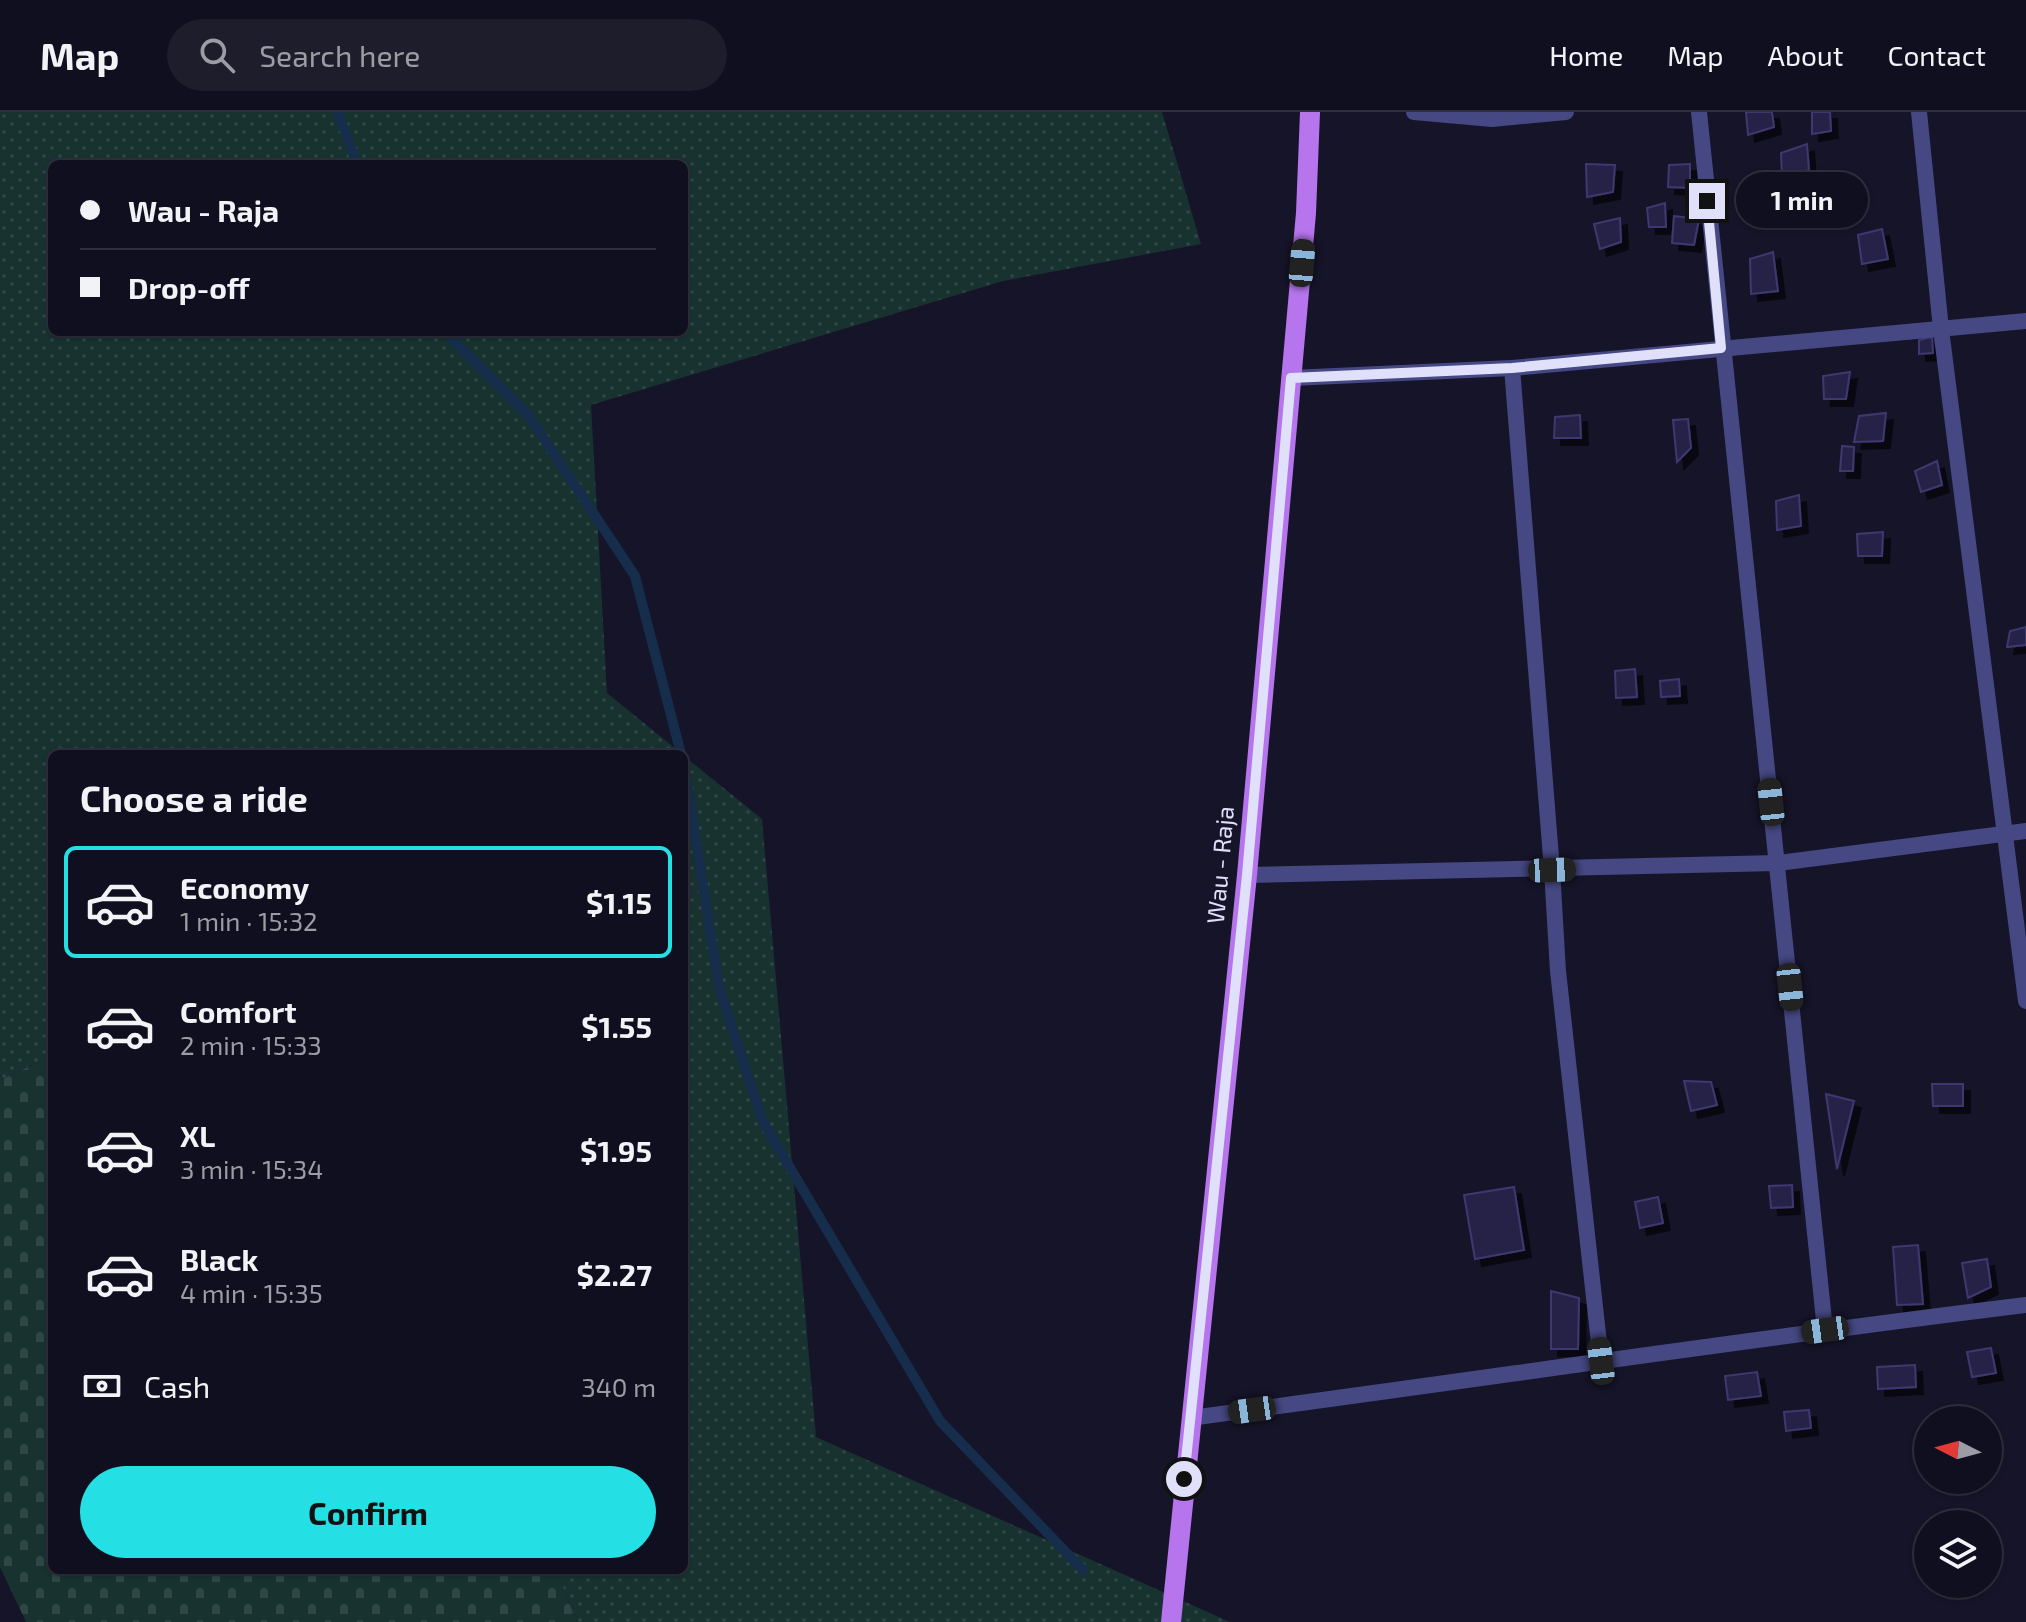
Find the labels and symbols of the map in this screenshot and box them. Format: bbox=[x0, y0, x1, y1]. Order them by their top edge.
callout: 1 min bbox=[1735, 173, 1867, 229]
route end bbox=[1689, 183, 1725, 219]
car bbox=[1288, 238, 1316, 288]
car bbox=[1757, 777, 1785, 827]
street label: Wau - Raja bbox=[1200, 805, 1239, 925]
car bbox=[1528, 857, 1576, 883]
car bbox=[1776, 962, 1804, 1012]
car bbox=[1800, 1315, 1850, 1345]
car bbox=[1586, 1336, 1616, 1386]
car bbox=[1227, 1395, 1277, 1425]
north arrow bbox=[1914, 1406, 2002, 1494]
route start bbox=[1166, 1461, 1202, 1497]

